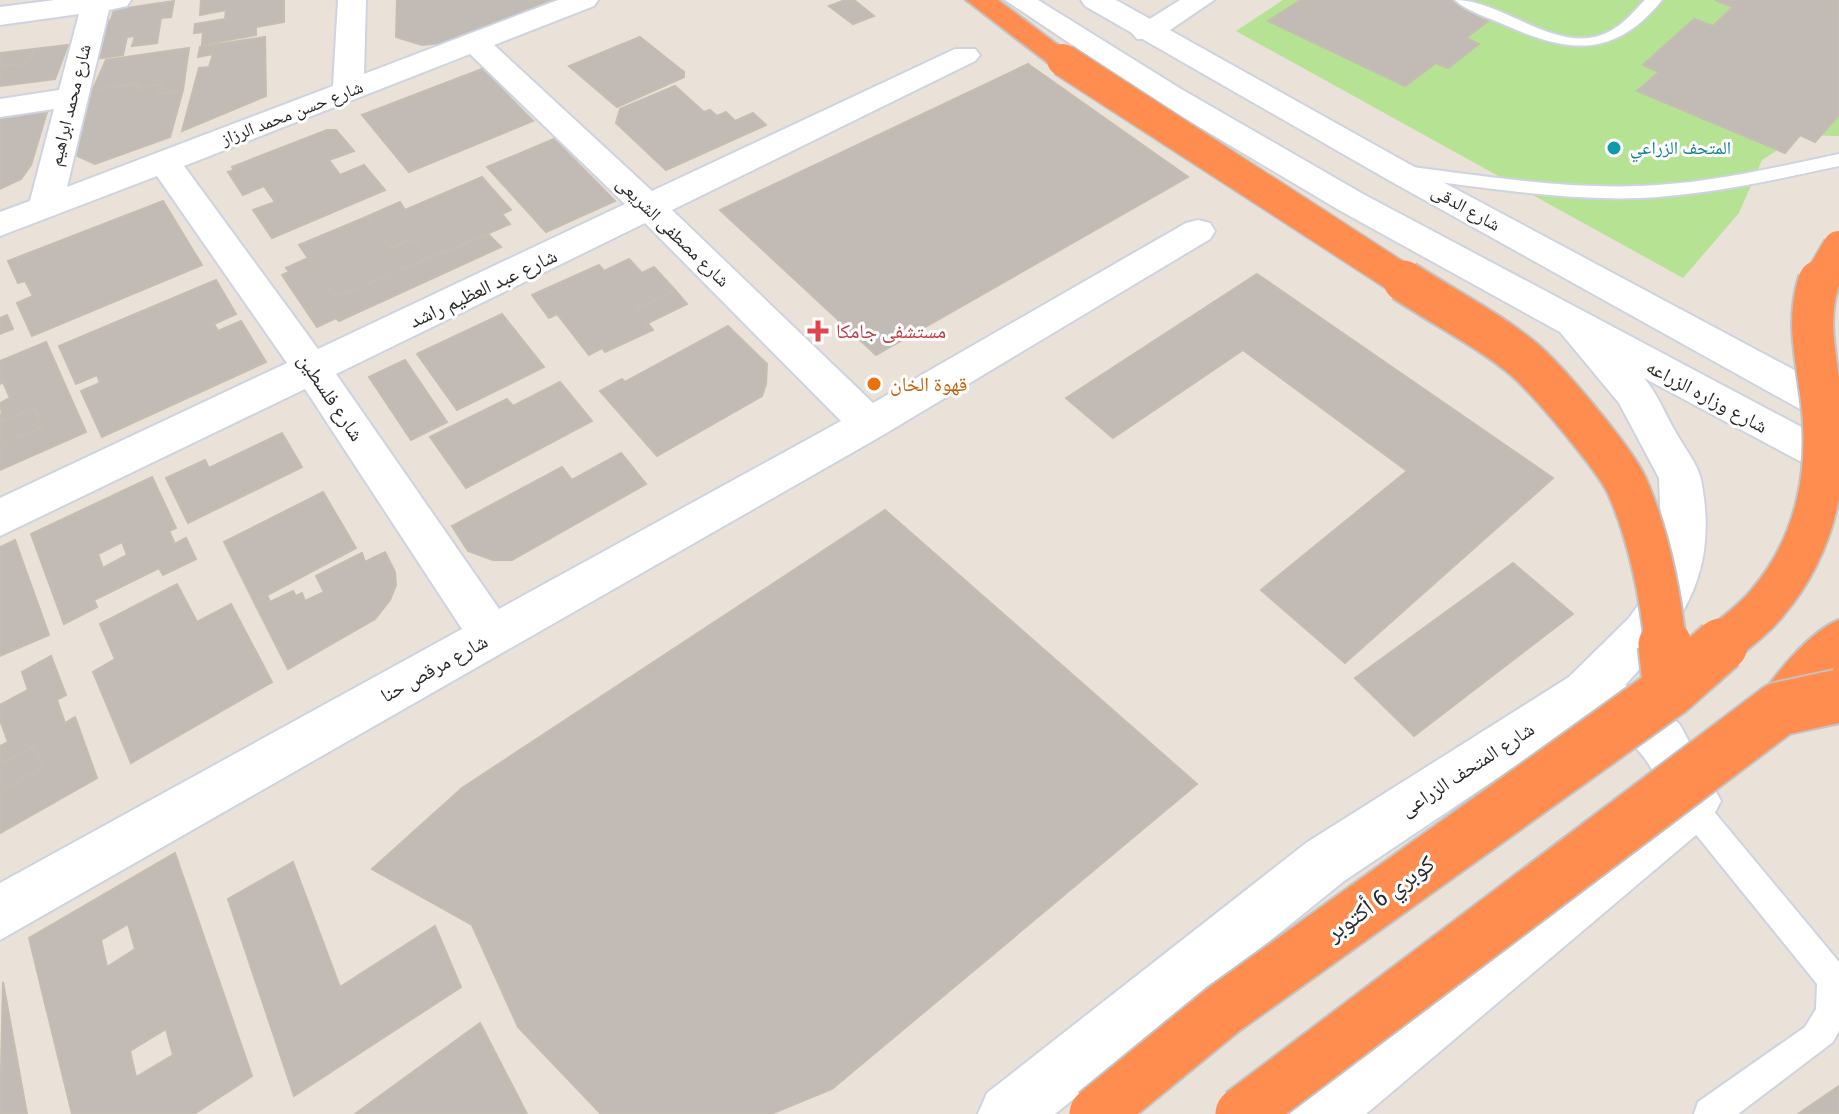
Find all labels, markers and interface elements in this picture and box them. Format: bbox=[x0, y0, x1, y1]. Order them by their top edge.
street label: شارع محمد ابراهيم bbox=[44, 42, 97, 168]
street label: شارع حسن محمد الرزاز bbox=[217, 76, 366, 151]
place label: المتحف الزراعي bbox=[1630, 137, 1731, 163]
marker: المتحف الزراعي bbox=[1605, 139, 1623, 157]
street label: شارع مصطفى الشريعى bbox=[612, 172, 734, 292]
street label: شارع الدقى bbox=[1428, 180, 1504, 236]
street label: شارع عبد العظيم راشد bbox=[405, 243, 562, 335]
place label: مستشفى جامكا bbox=[836, 319, 946, 343]
marker: مستشفى جامكا bbox=[807, 320, 829, 342]
street label: شارع فلسطين bbox=[292, 349, 369, 446]
street label: شارع وزاره الزراعه bbox=[1642, 354, 1772, 439]
place label: قهوة الخان bbox=[890, 372, 967, 396]
marker: قهوة الخان bbox=[865, 375, 883, 393]
street label: شارع مرقص حنا bbox=[376, 629, 492, 708]
street label: شارع المتحف الزراعى bbox=[1395, 717, 1539, 822]
street label: كوبري 6 أكتوبر bbox=[1319, 849, 1443, 951]

